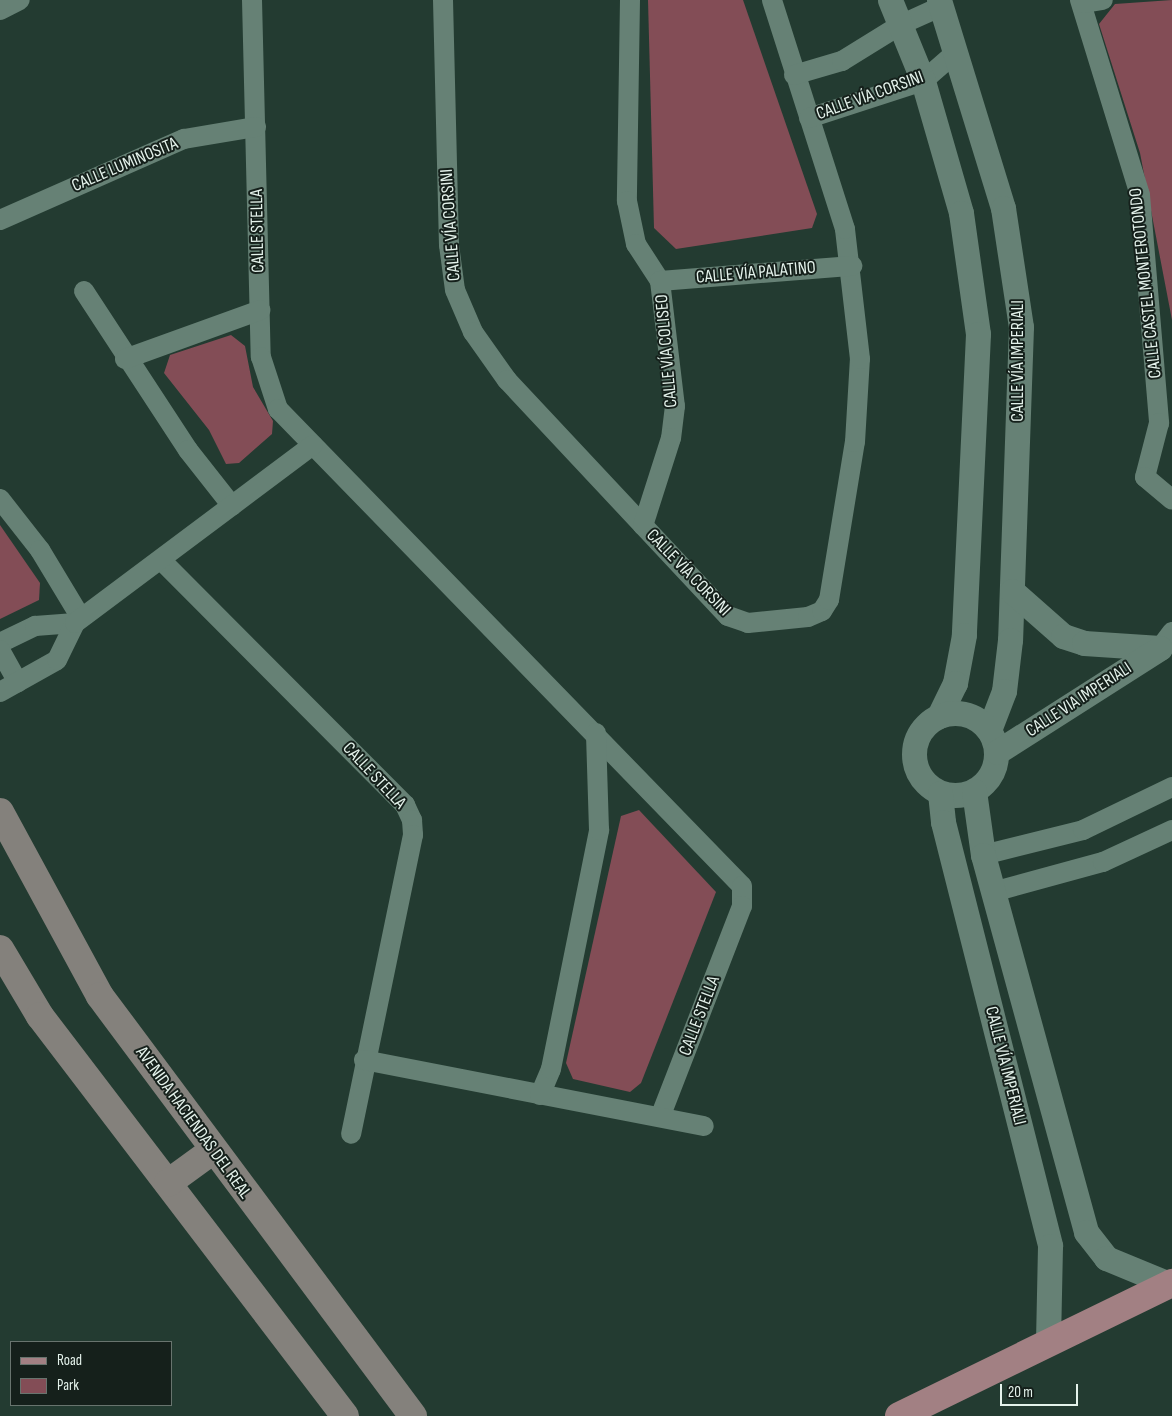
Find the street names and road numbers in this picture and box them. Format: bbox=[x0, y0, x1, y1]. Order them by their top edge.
street label: CALLE VÍA CORSINI bbox=[814, 67, 926, 125]
street label: CALLE LUMINOSITA bbox=[69, 133, 181, 197]
street label: CALLE VÍA CORSINI bbox=[436, 168, 466, 282]
street label: CALLE CASTEL MONTEROTONDO bbox=[1125, 187, 1167, 379]
street label: CALLE STELLA bbox=[246, 189, 270, 273]
street label: CALLE VÍA PALATINO bbox=[695, 257, 817, 289]
street label: CALLE VÍA COLISEO bbox=[651, 293, 683, 409]
street label: CALLE VÍA IMPERIALI bbox=[1007, 300, 1029, 422]
street label: CALLE VÍA CORSINI bbox=[641, 525, 735, 621]
street label: CALLE VIA IMPERIALI bbox=[1022, 658, 1136, 742]
street label: CALLE STELLA bbox=[338, 738, 410, 814]
street label: CALLE STELLA bbox=[675, 973, 725, 1059]
street label: CALLE VÍA IMPERIALI bbox=[980, 1004, 1030, 1128]
street label: AVENIDA HACIENDAS DEL REAL bbox=[130, 1043, 256, 1203]

